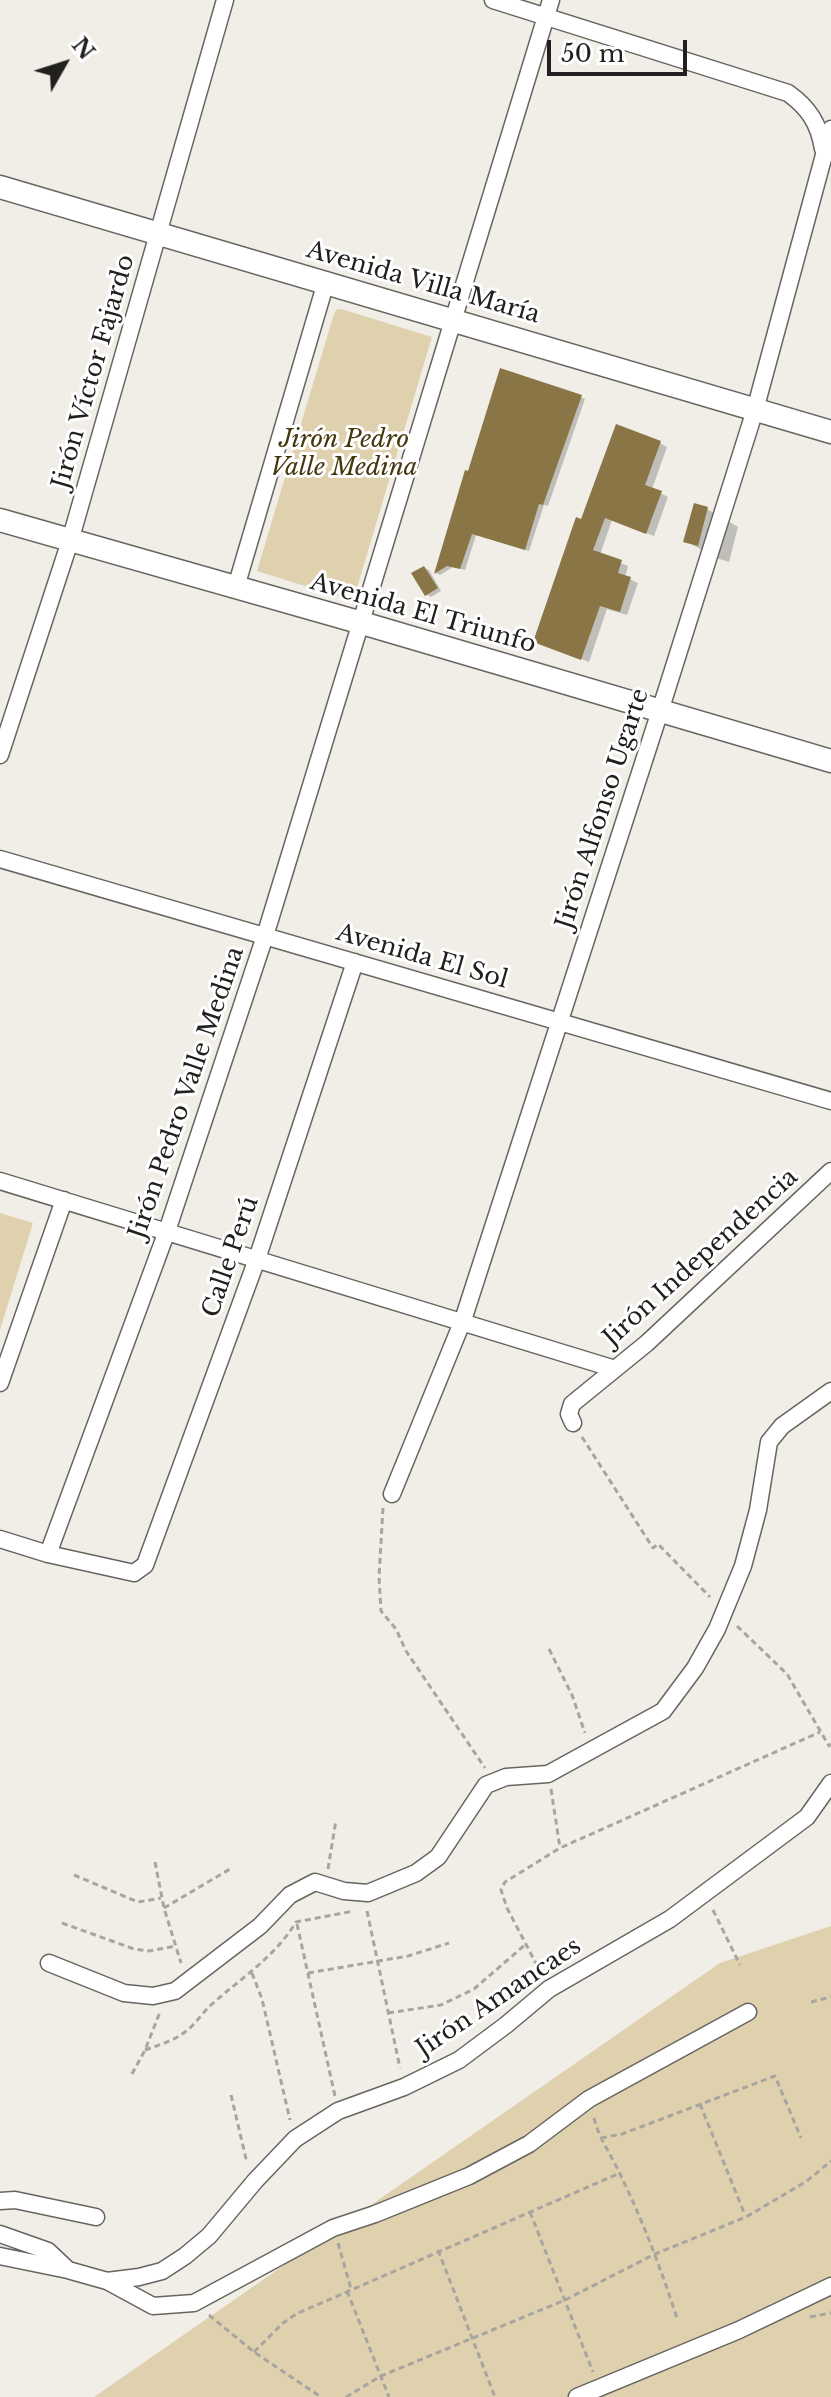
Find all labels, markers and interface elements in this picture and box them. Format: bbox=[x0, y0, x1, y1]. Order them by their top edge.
north arrow bbox=[24, 24, 104, 104]
scale bar bbox=[551, 24, 691, 74]
text: N bbox=[66, 32, 100, 65]
text: 50 m bbox=[561, 39, 624, 68]
street label: Avenida Villa María bbox=[303, 236, 543, 330]
street label: Jirón Víctor Fajardo bbox=[47, 252, 141, 492]
park label: Jirón Pedro Valle Medina bbox=[271, 426, 417, 482]
street label: Avenida El Triunfo bbox=[307, 568, 539, 660]
street label: Jirón Alfonso Ugarte bbox=[551, 685, 655, 933]
street label: Avenida El Sol bbox=[333, 919, 511, 995]
street label: Jirón Pedro Valle Medina bbox=[123, 943, 251, 1243]
street label: Jirón Independencia bbox=[598, 1163, 804, 1353]
street label: Calle Perú bbox=[197, 1193, 265, 1321]
street label: Jirón Amancaes bbox=[411, 1932, 587, 2064]

